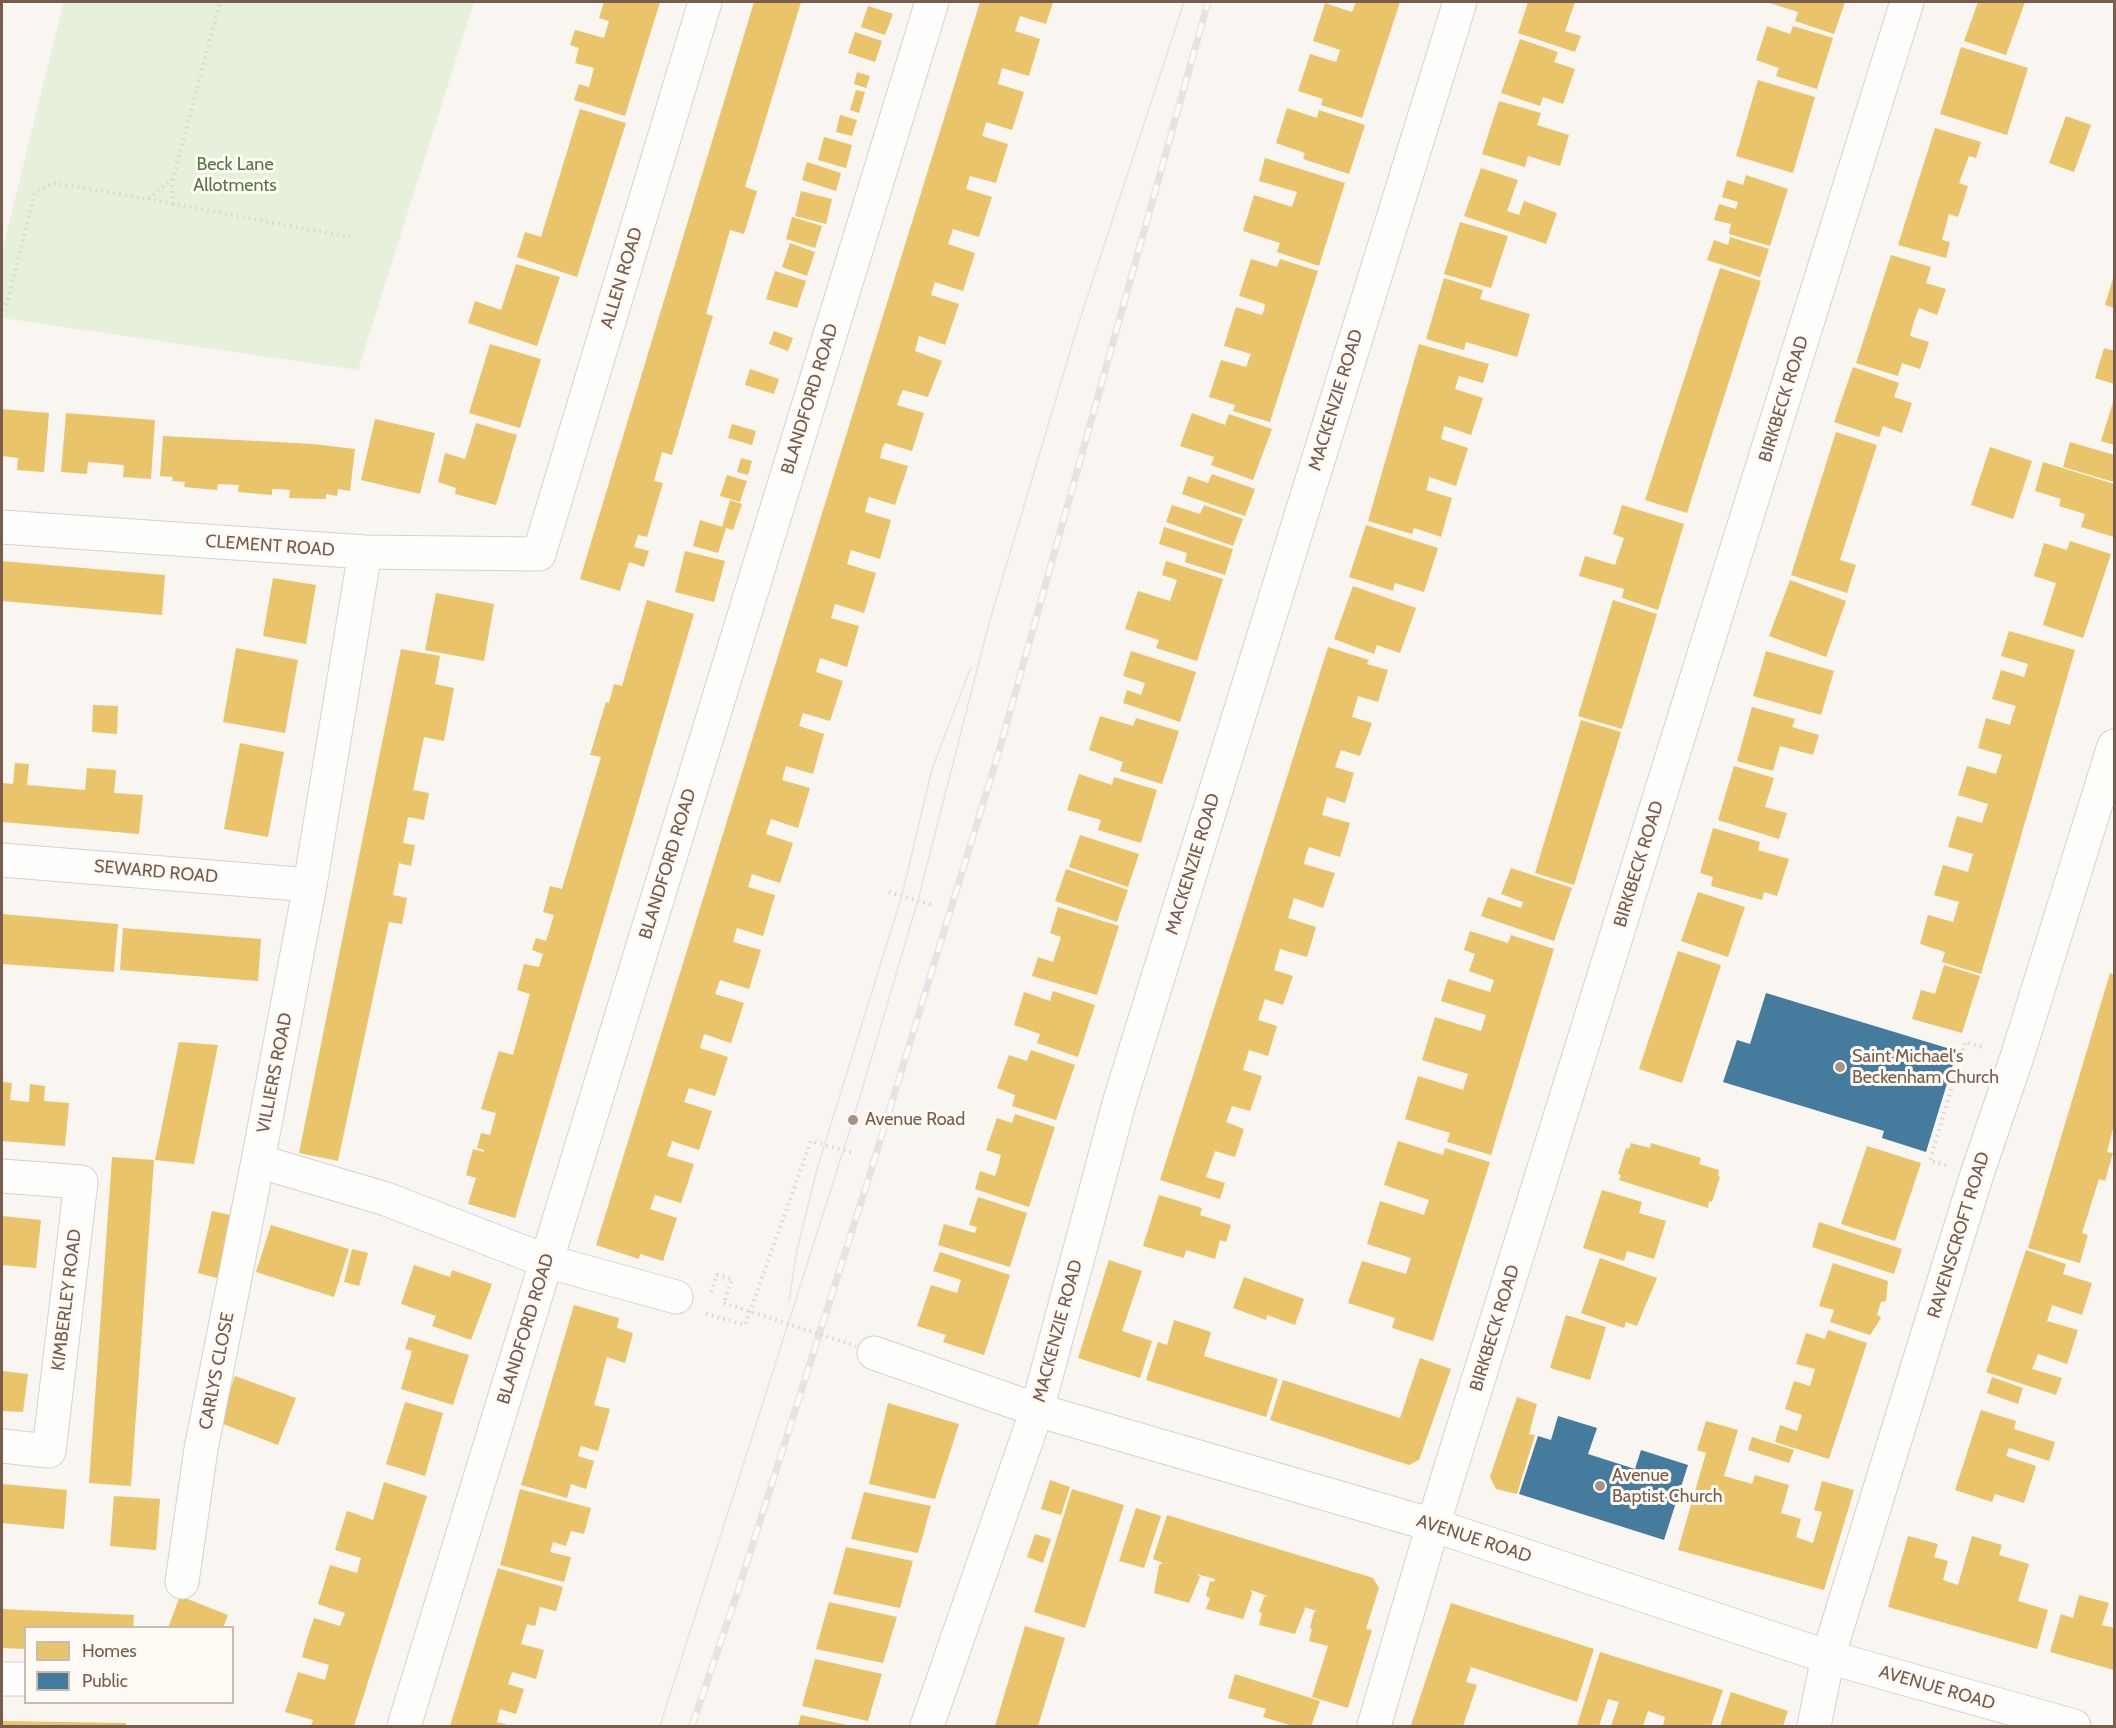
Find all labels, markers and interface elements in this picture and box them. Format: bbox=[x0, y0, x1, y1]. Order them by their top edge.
park label: Beck Lane Allotments bbox=[193, 154, 277, 196]
street label: ALLEN ROAD bbox=[596, 225, 648, 331]
street label: BLANDFORD ROAD bbox=[777, 321, 843, 477]
street label: MACKENZIE ROAD bbox=[1304, 327, 1368, 473]
street label: BIRKBECK ROAD bbox=[1755, 333, 1813, 465]
street label: CLEMENT ROAD bbox=[205, 531, 335, 561]
street label: BLANDFORD ROAD bbox=[635, 786, 701, 942]
street label: MACKENZIE ROAD bbox=[1161, 791, 1225, 937]
street label: BIRKBECK ROAD bbox=[1610, 798, 1668, 930]
street label: SEWARD ROAD bbox=[93, 856, 219, 888]
street label: VILLIERS ROAD bbox=[253, 1011, 297, 1135]
place label: Saint Michael's Beckenham Church bbox=[1852, 1046, 1999, 1088]
marker: Saint Michael's Beckenham Church bbox=[1833, 1060, 1847, 1074]
place label: Avenue Road bbox=[865, 1109, 965, 1131]
marker: Avenue Road bbox=[846, 1113, 860, 1127]
street label: RAVENSCROFT ROAD bbox=[1923, 1149, 1995, 1321]
street label: KIMBERLEY ROAD bbox=[48, 1228, 86, 1372]
street label: BLANDFORD ROAD bbox=[493, 1251, 559, 1407]
street label: MACKENZIE ROAD bbox=[1029, 1257, 1087, 1405]
street label: BIRKBECK ROAD bbox=[1466, 1262, 1524, 1394]
street label: CARLYS CLOSE bbox=[195, 1310, 239, 1432]
place label: Avenue Baptist Church bbox=[1612, 1465, 1722, 1508]
marker: Avenue Baptist Church bbox=[1593, 1479, 1607, 1493]
street label: AVENUE ROAD bbox=[1414, 1510, 1534, 1568]
legend bbox=[24, 1626, 234, 1704]
text: Homes bbox=[82, 1640, 137, 1662]
street label: AVENUE ROAD bbox=[1877, 1661, 1997, 1715]
text: Public bbox=[82, 1670, 128, 1692]

